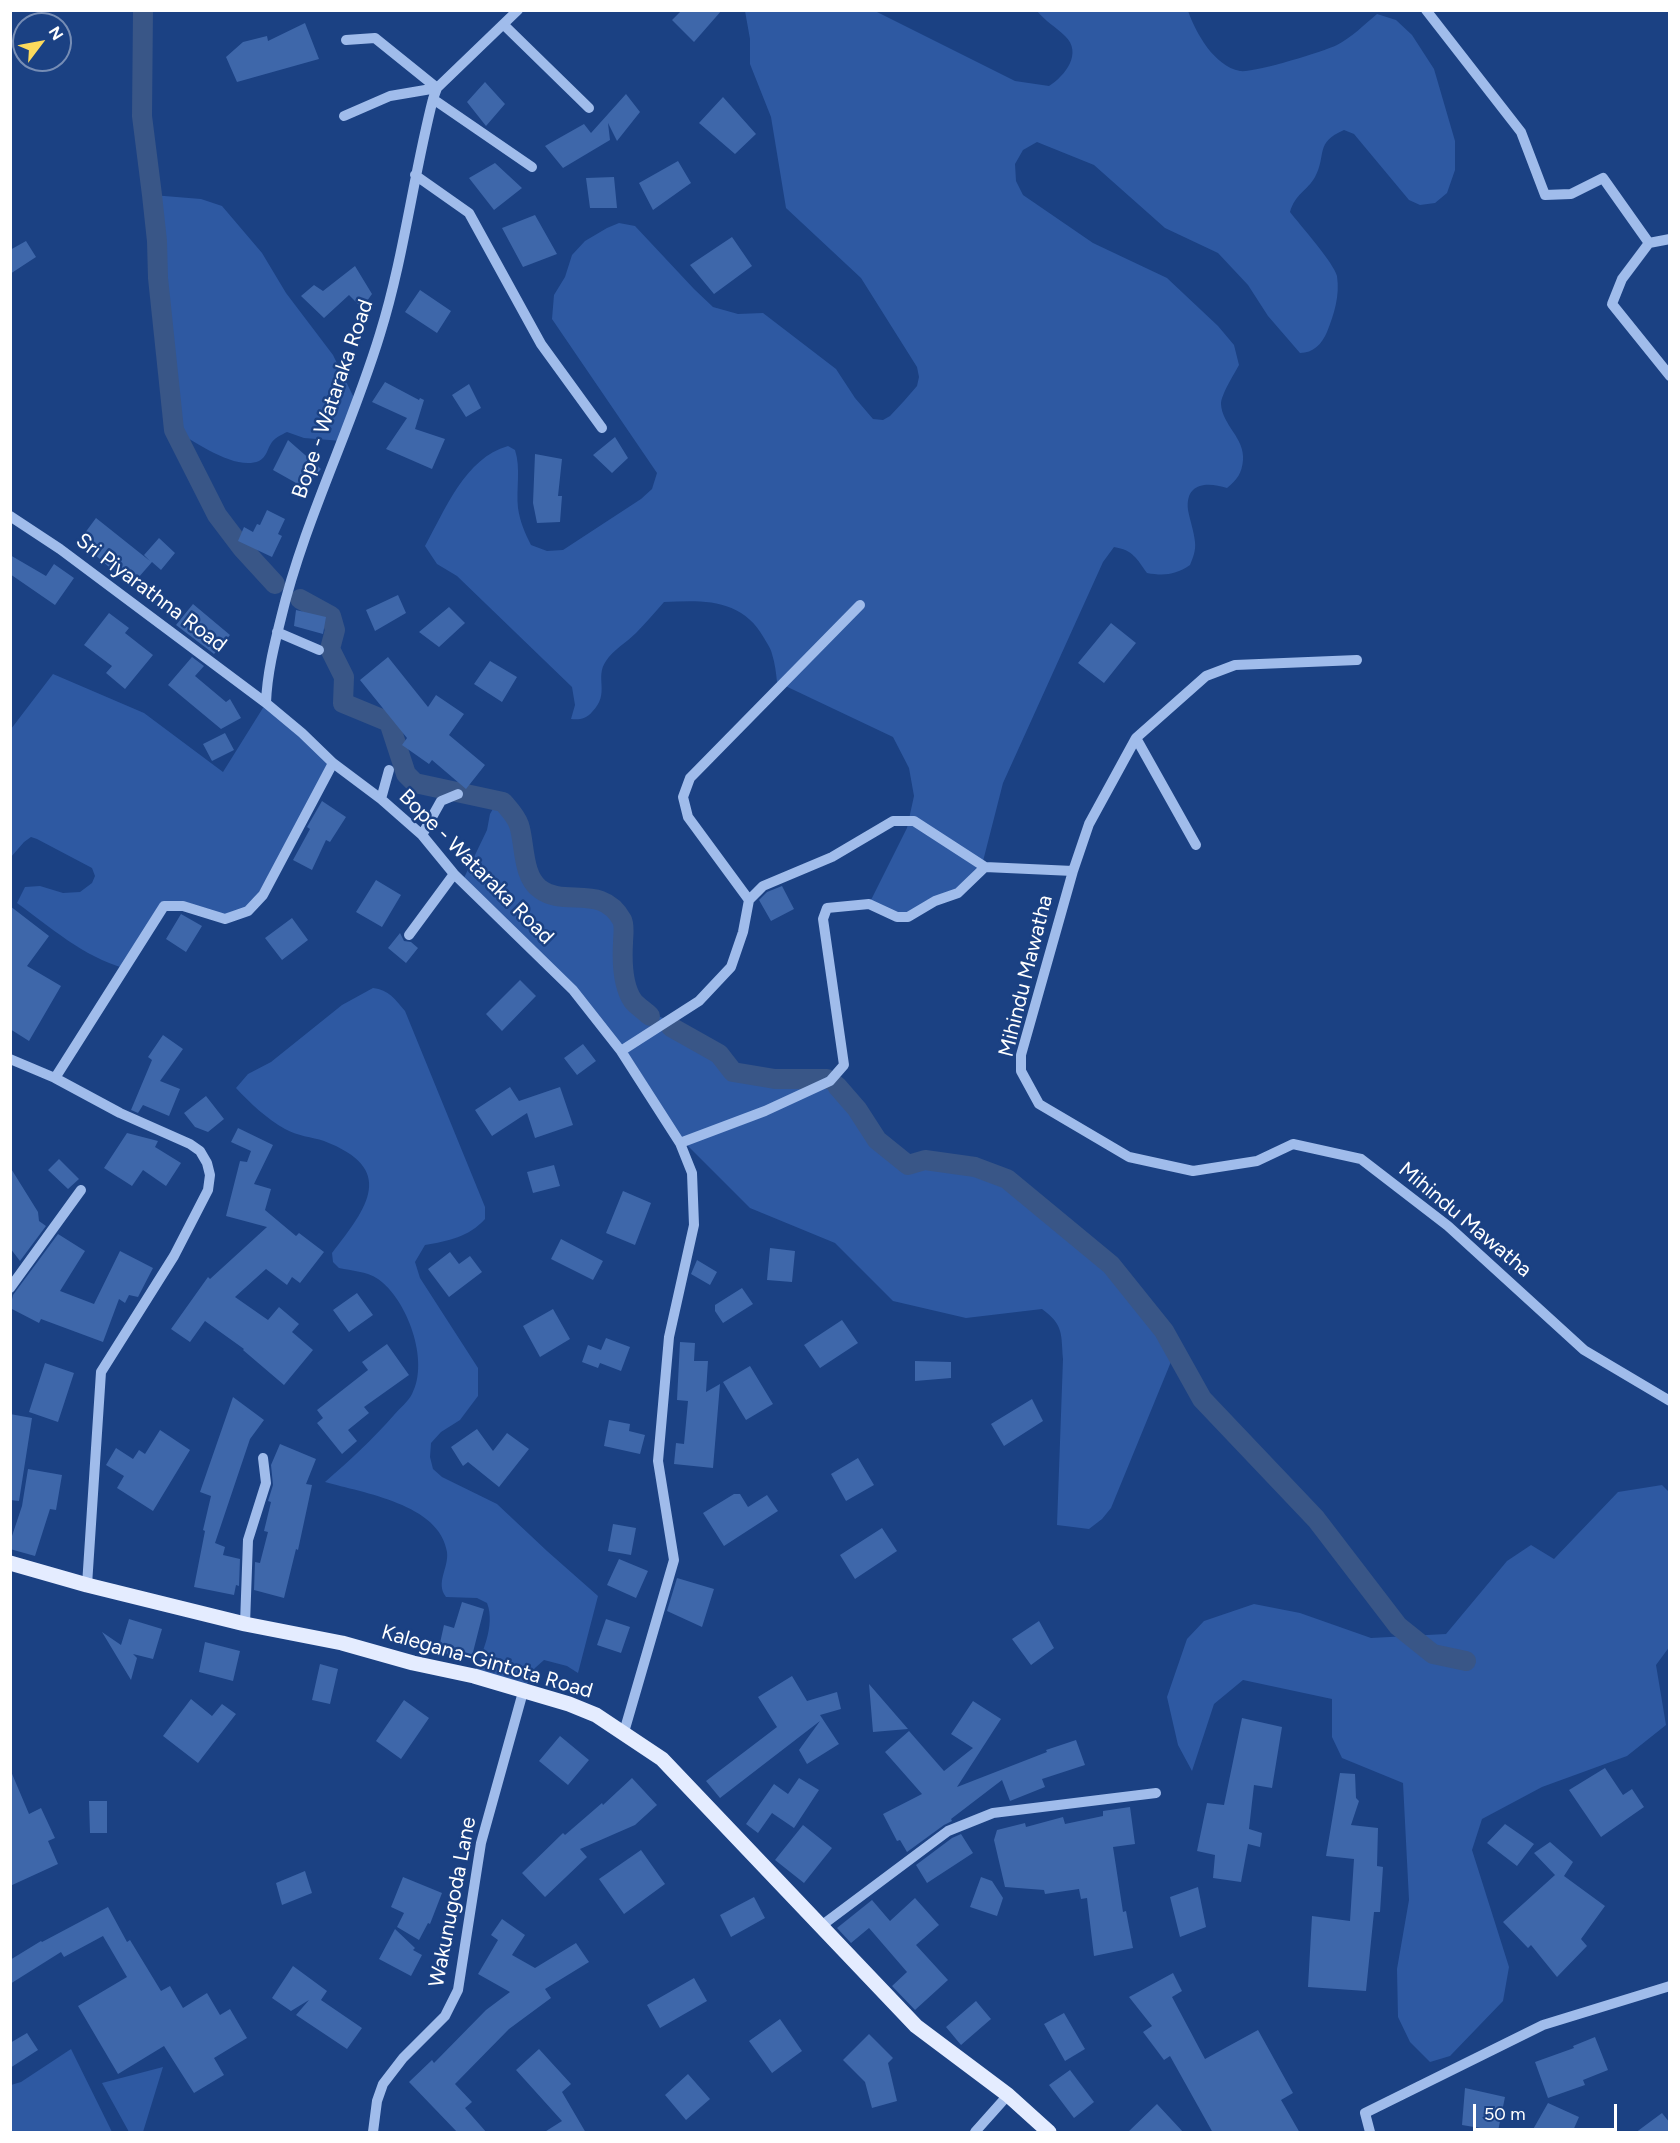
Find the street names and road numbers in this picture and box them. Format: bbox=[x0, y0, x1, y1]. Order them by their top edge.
street label: Bope - Wataraka Road bbox=[287, 296, 379, 502]
street label: Sri Piyarathna Road bbox=[71, 528, 231, 658]
street label: Bope - Wataraka Road bbox=[393, 784, 559, 950]
street label: Mihindu Mawatha bbox=[994, 893, 1058, 1059]
street label: Mihindu Mawatha bbox=[1393, 1157, 1537, 1283]
street label: Kalegana-Gintota Road bbox=[379, 1620, 595, 1704]
street label: Wakunugoda Lane bbox=[424, 1815, 482, 1989]

